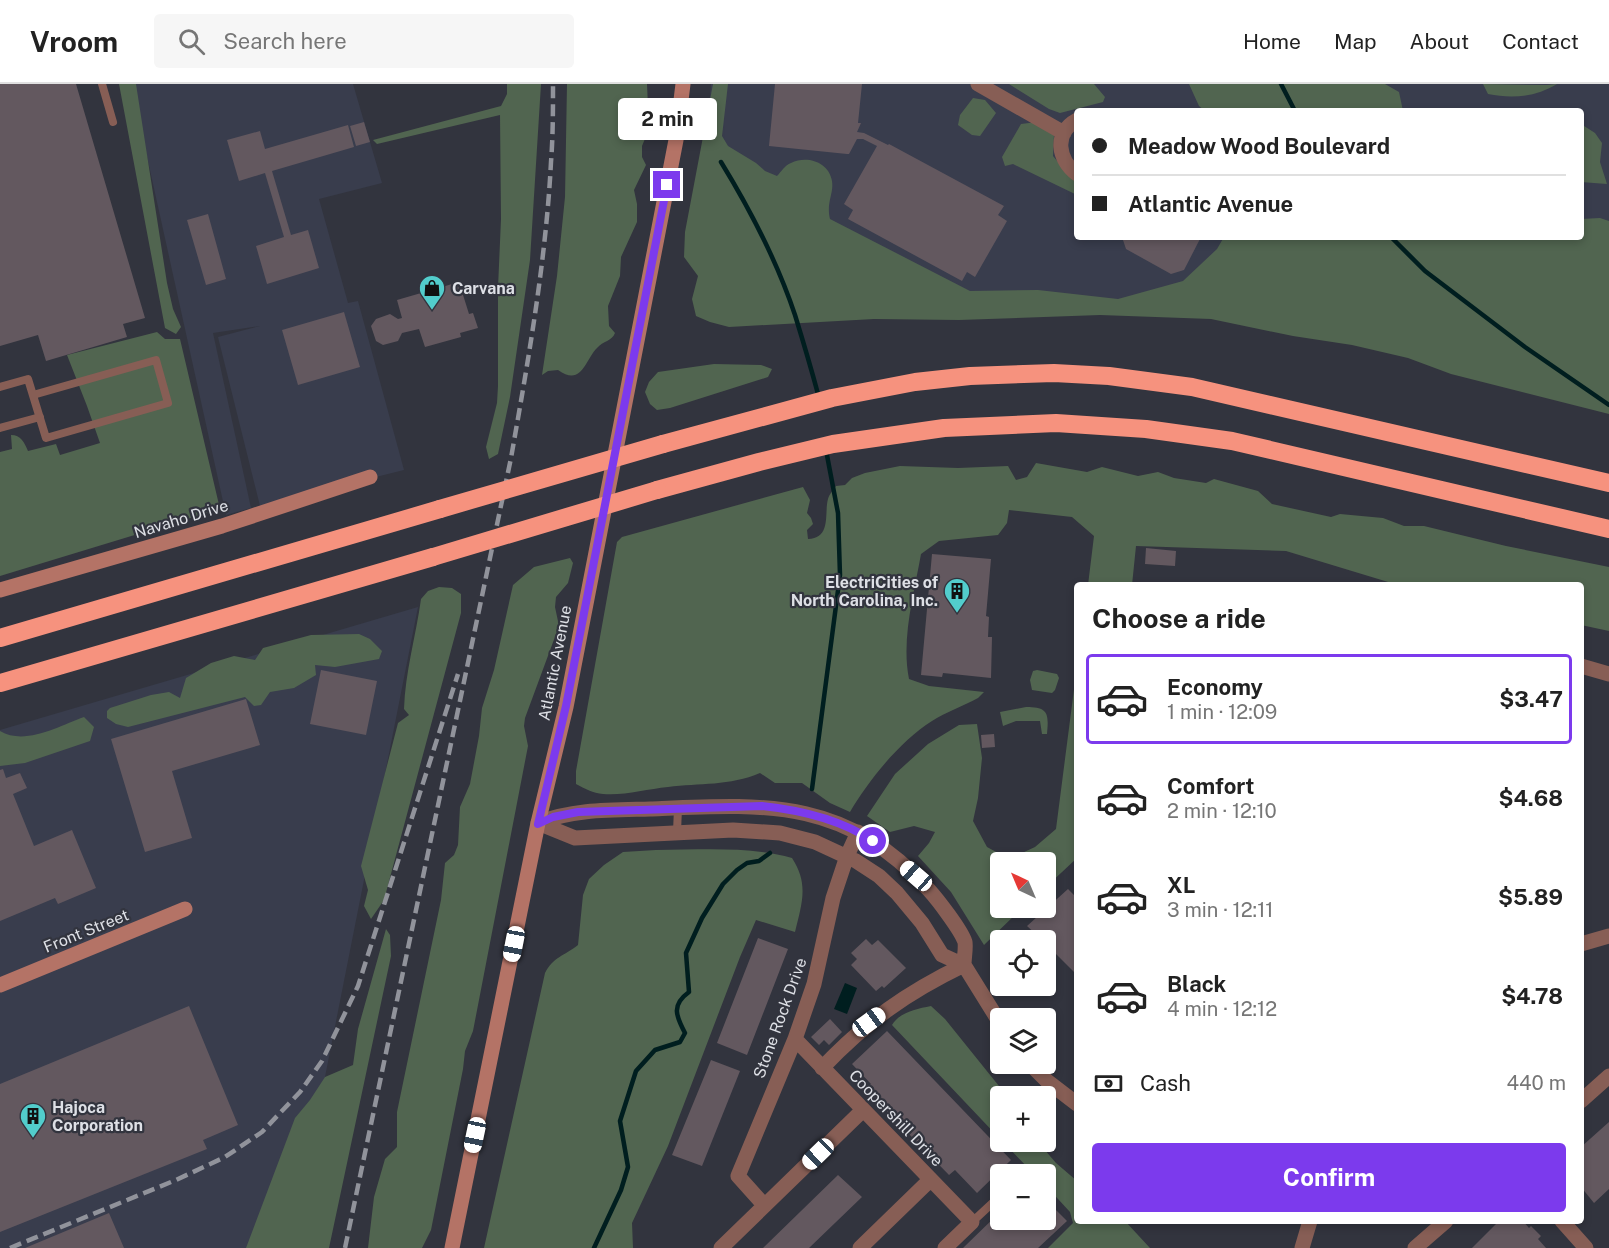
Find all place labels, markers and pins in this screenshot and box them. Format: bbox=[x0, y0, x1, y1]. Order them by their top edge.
shop icon: Carvana bbox=[417, 273, 447, 311]
place label: Carvana bbox=[452, 279, 515, 298]
place label: ElectriCities of North Carolina, Inc. bbox=[791, 573, 939, 610]
building icon: ElectriCities of North Carolina, Inc. bbox=[942, 576, 972, 614]
place label: Hajoca Corporation bbox=[52, 1098, 143, 1135]
building icon: Hajoca Corporation bbox=[18, 1101, 48, 1139]

